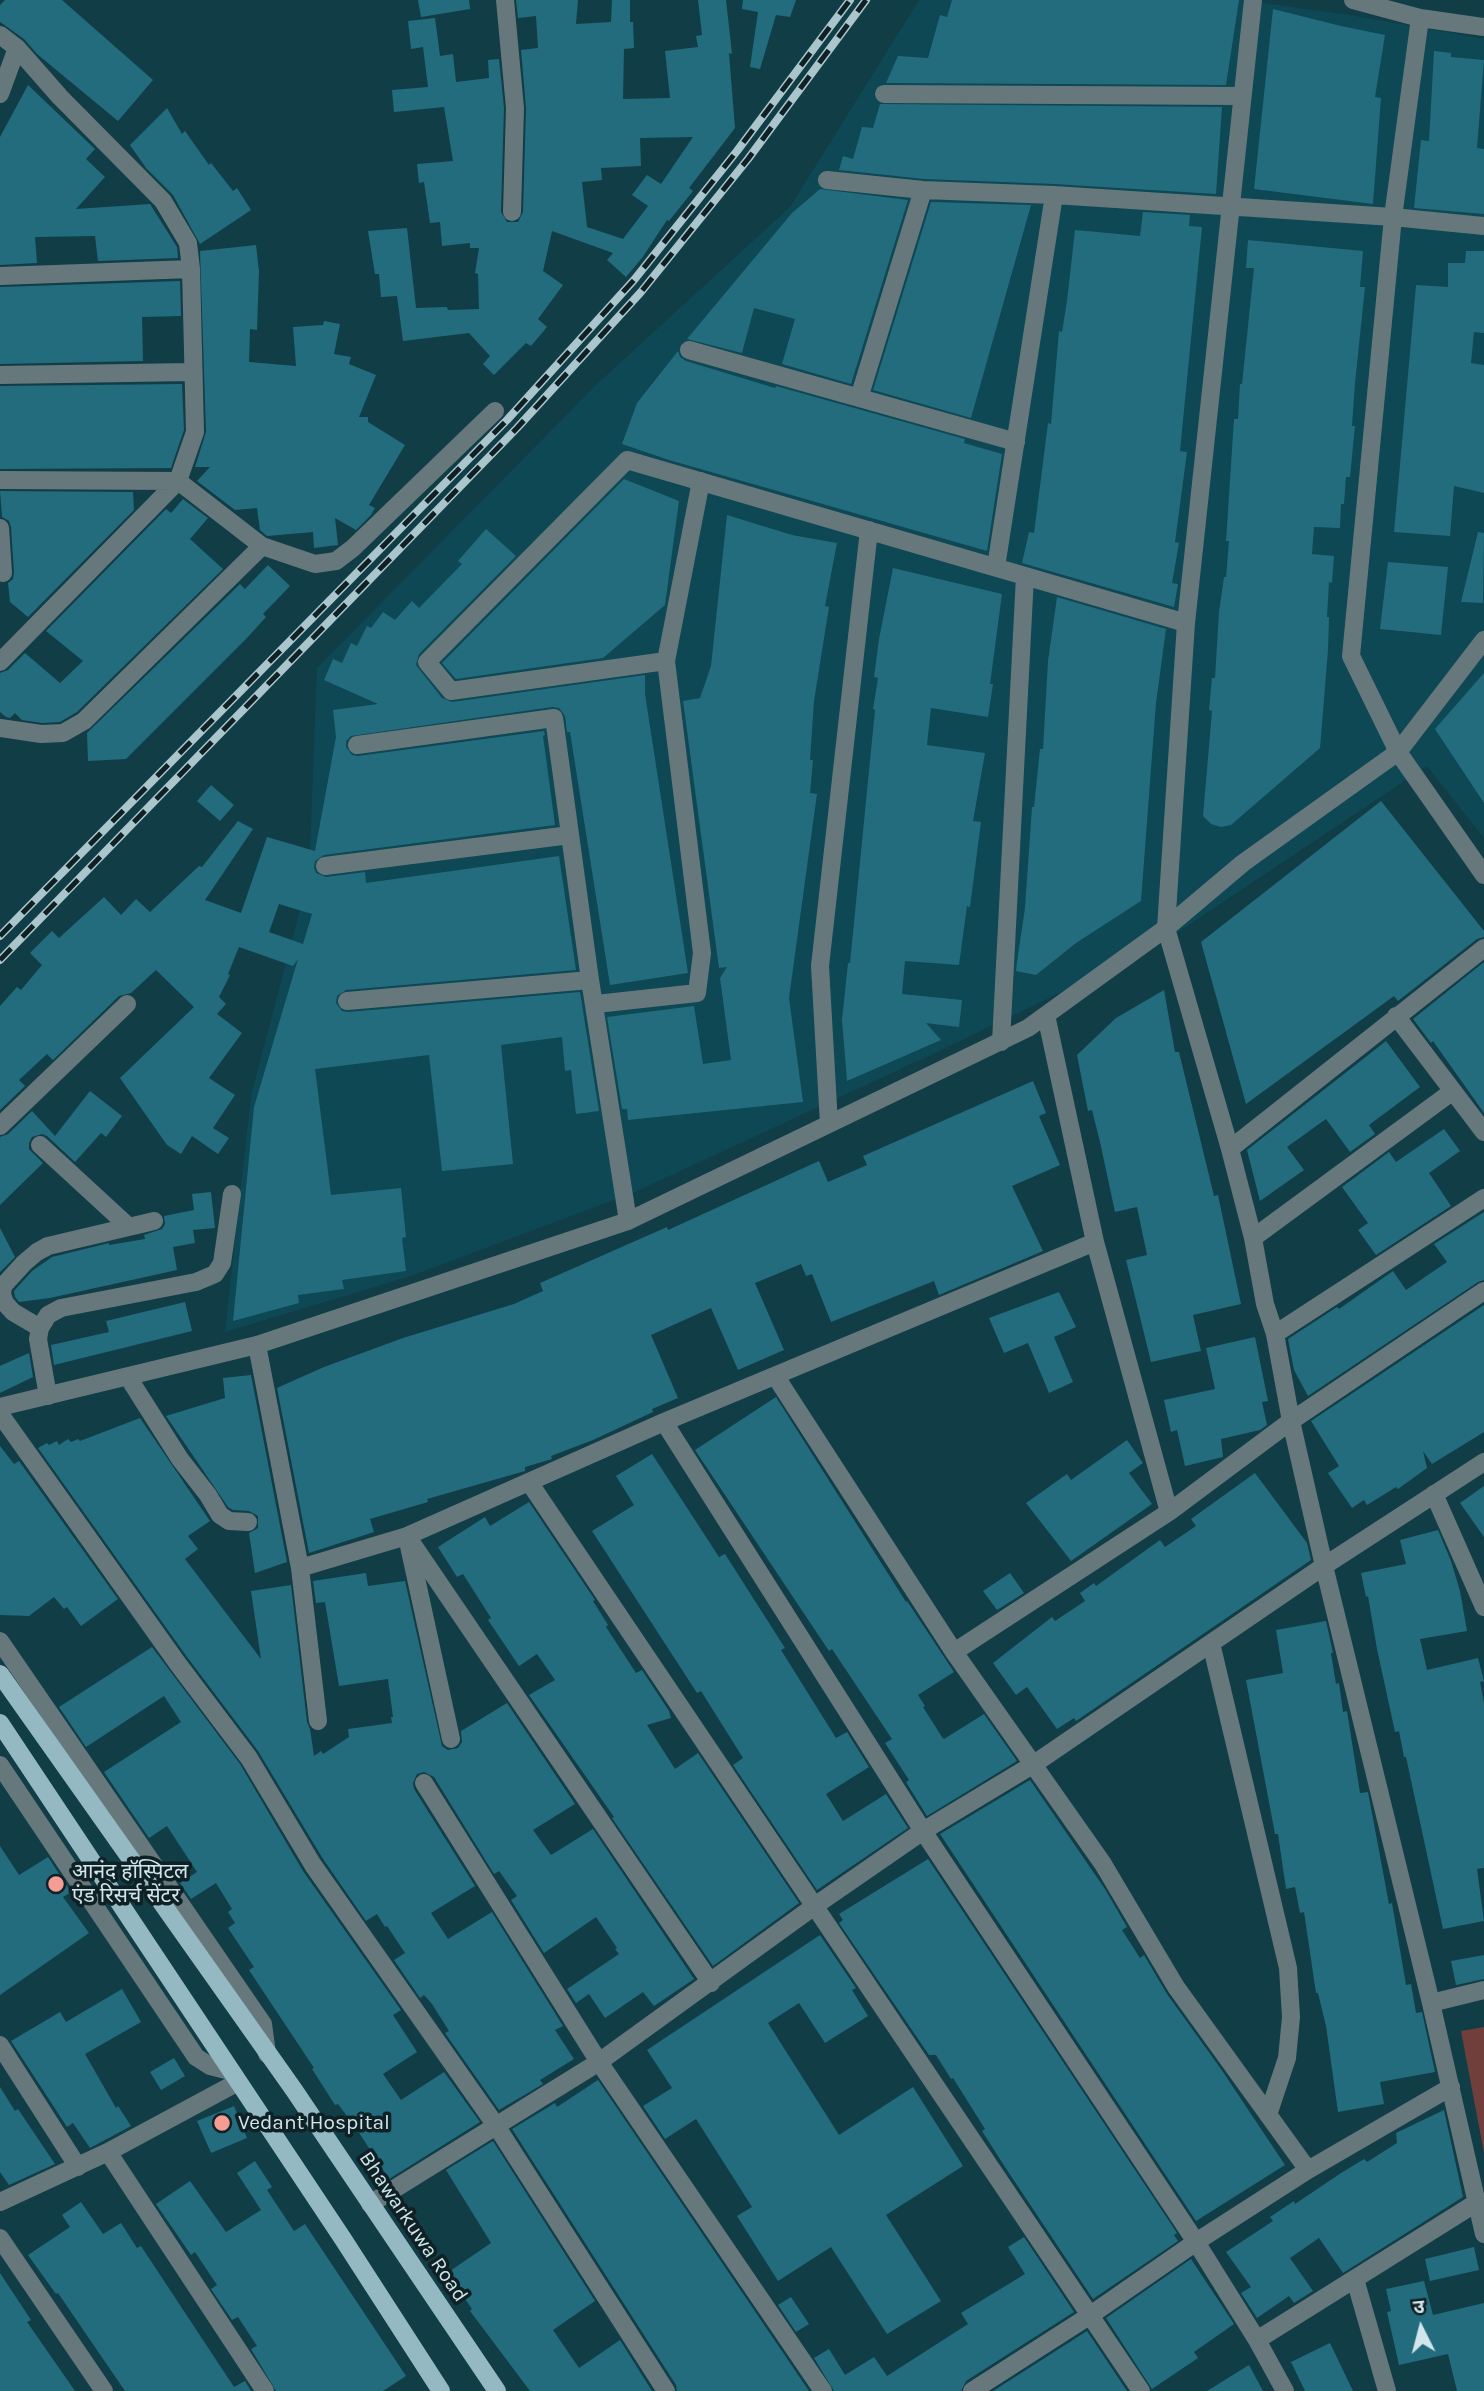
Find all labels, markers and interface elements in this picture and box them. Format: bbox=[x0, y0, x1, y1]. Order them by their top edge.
place label: आनंद हॉस्पिटल एंड रिसर्च सेंटर bbox=[72, 1859, 188, 1909]
marker: आनंद हॉस्पिटल एंड रिसर्च सेंटर bbox=[46, 1874, 66, 1894]
place label: Vedant Hospital bbox=[238, 2110, 390, 2136]
marker: Vedant Hospital bbox=[212, 2113, 232, 2133]
street label: Bhawarkuwa Road bbox=[353, 2147, 473, 2307]
north arrow bbox=[1386, 2293, 1456, 2363]
text: उ bbox=[1412, 2296, 1425, 2319]

